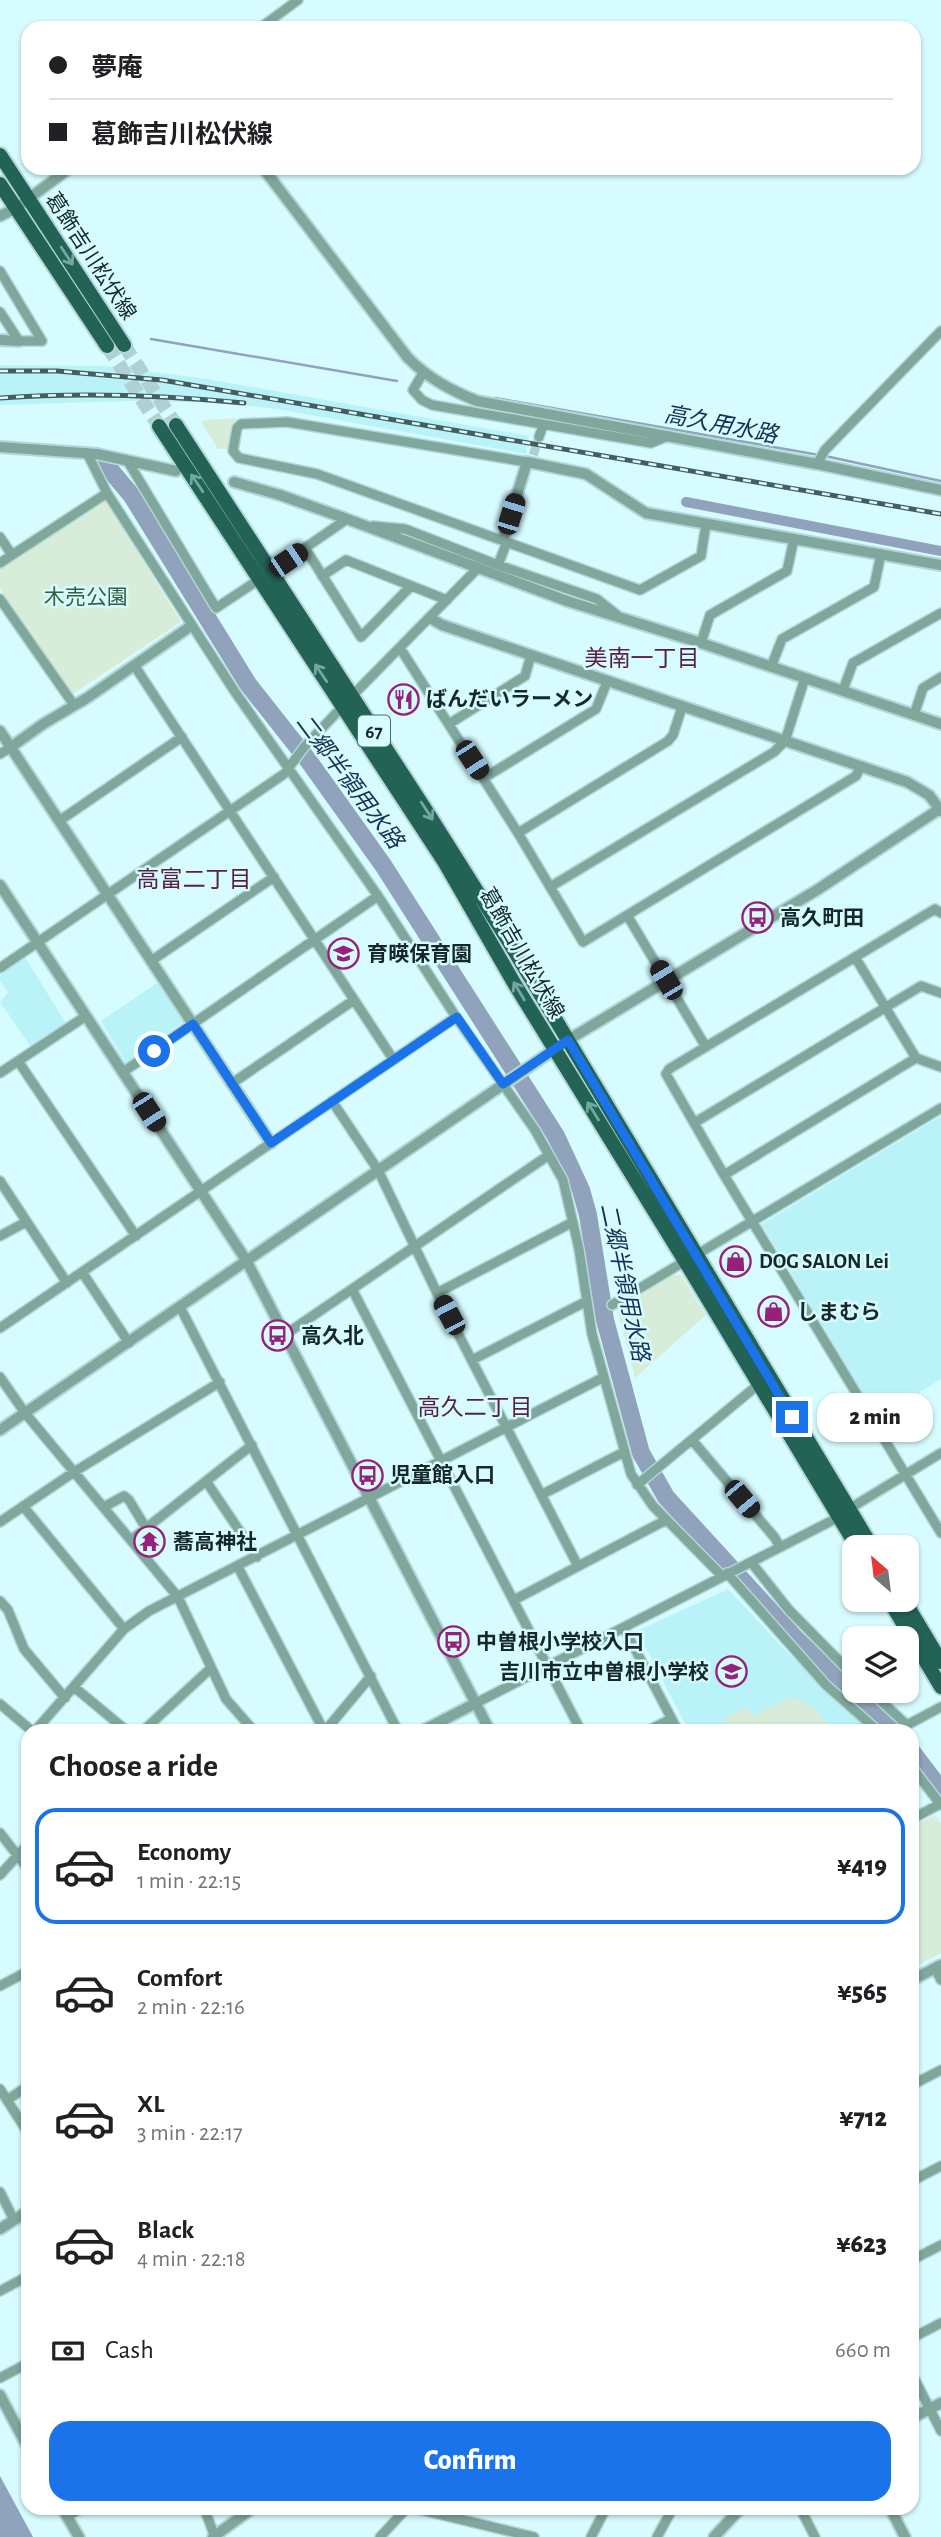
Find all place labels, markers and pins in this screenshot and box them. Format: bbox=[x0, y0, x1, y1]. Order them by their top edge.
restaurant icon: ばんだいラーメン bbox=[386, 682, 420, 716]
place label: ばんだいラーメン bbox=[426, 688, 593, 710]
bus stop icon: 高久町田 bbox=[740, 901, 774, 935]
place label: 高久町田 bbox=[780, 907, 864, 929]
school or university icon: 育暎保育園 bbox=[327, 937, 361, 971]
place label: 育暎保育園 bbox=[367, 943, 472, 965]
shop icon: DOG SALON Lei bbox=[719, 1244, 753, 1278]
place label: DOG SALON Lei bbox=[759, 1251, 889, 1272]
shop icon: しまむら bbox=[757, 1295, 791, 1329]
place label: しまむら bbox=[797, 1301, 881, 1323]
bus stop icon: 高久北 bbox=[261, 1319, 295, 1353]
place label: 高久北 bbox=[301, 1325, 364, 1347]
bus stop icon: 児童館入口 bbox=[350, 1458, 384, 1492]
place label: 児童館入口 bbox=[390, 1464, 495, 1486]
temple icon: 蕎高神社 bbox=[133, 1525, 167, 1559]
place label: 蕎高神社 bbox=[173, 1530, 257, 1553]
bus stop icon: 中曽根小学校入口 bbox=[436, 1625, 470, 1659]
place label: 中曽根小学校入口 bbox=[476, 1631, 644, 1653]
school or university icon: 吉川市立中曽根小学校 bbox=[715, 1655, 749, 1689]
place label: 吉川市立中曽根小学校 bbox=[499, 1661, 709, 1683]

